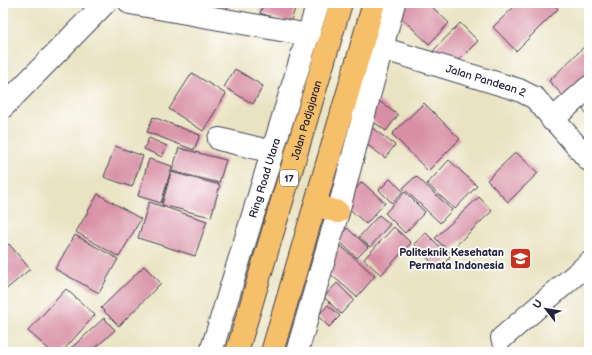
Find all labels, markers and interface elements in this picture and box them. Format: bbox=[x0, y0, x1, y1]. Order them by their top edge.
street label: Jalan Pandean 2 bbox=[444, 62, 529, 100]
street label: Jalan Padjajaran bbox=[289, 79, 325, 162]
street label: Ring Road Utara bbox=[246, 137, 283, 220]
road number: 17 bbox=[280, 170, 298, 186]
school or university icon: Politeknik Kesehatan Permata Indonesia bbox=[507, 245, 533, 271]
place label: Politeknik Kesehatan Permata Indonesia bbox=[399, 246, 504, 272]
north arrow bbox=[526, 289, 566, 329]
text: U bbox=[530, 297, 546, 311]

